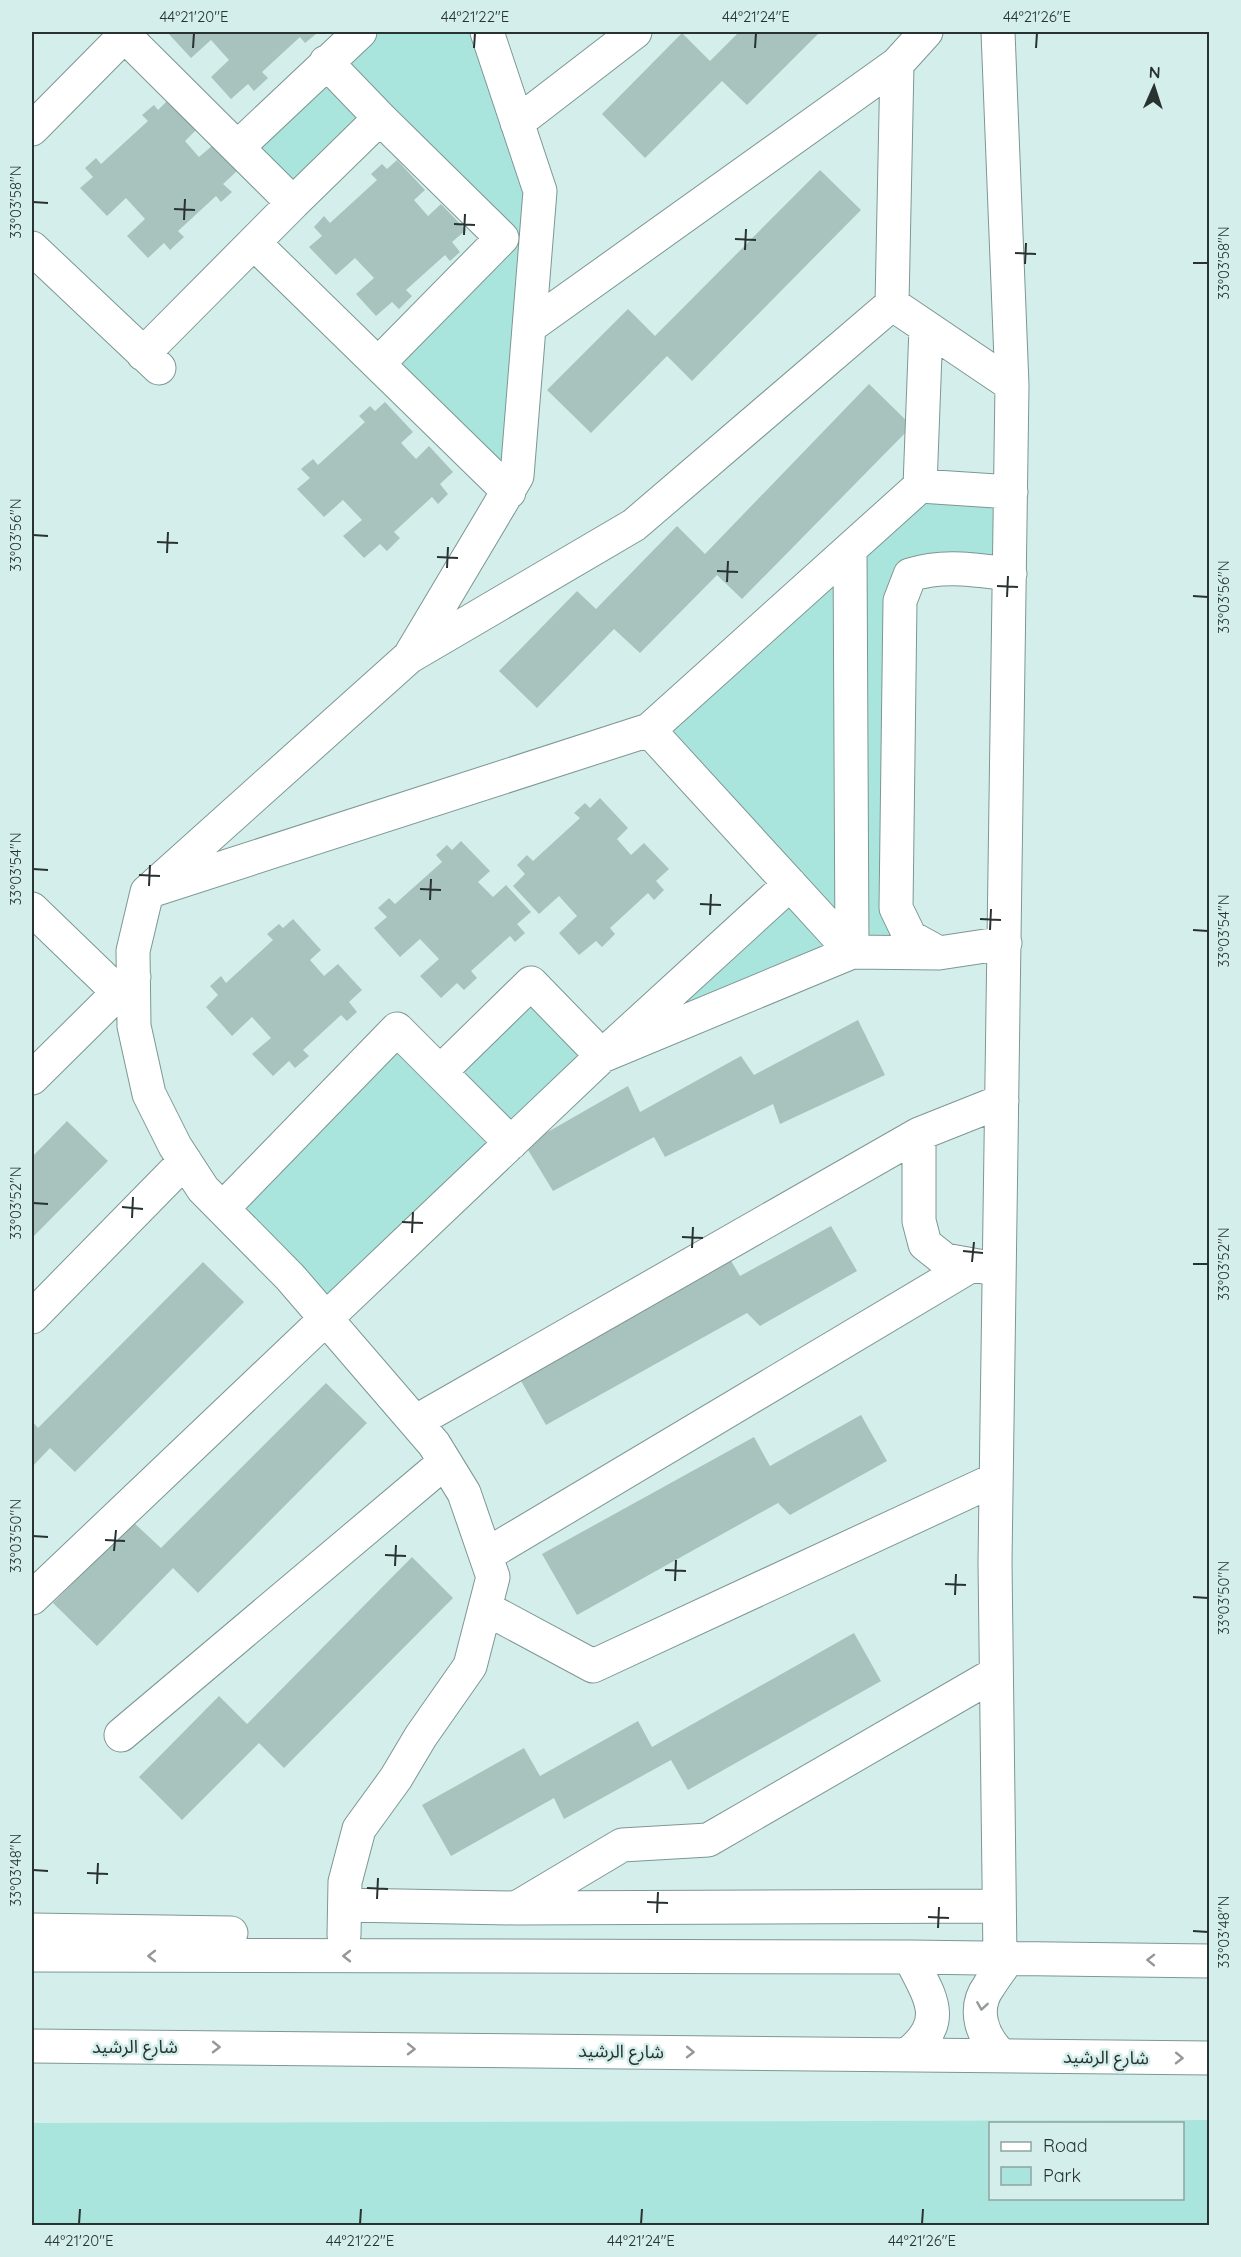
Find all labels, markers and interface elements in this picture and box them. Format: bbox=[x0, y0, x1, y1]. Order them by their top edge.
text: 44°21'20"E bbox=[159, 7, 229, 26]
text: 44°21'22"E bbox=[441, 7, 509, 26]
text: 44°21'24"E bbox=[722, 7, 790, 26]
text: 44°21'26"E bbox=[1003, 7, 1071, 26]
north arrow bbox=[1124, 57, 1184, 117]
text: N bbox=[1148, 62, 1161, 82]
text: 33°03'58"N bbox=[6, 165, 25, 239]
text: 33°03'58"N bbox=[1214, 226, 1233, 300]
text: 33°03'56"N bbox=[6, 498, 25, 572]
text: 33°03'56"N bbox=[1214, 560, 1233, 634]
text: 33°03'54"N bbox=[6, 832, 25, 906]
text: 33°03'54"N bbox=[1214, 894, 1233, 968]
text: 33°03'52"N bbox=[6, 1166, 25, 1240]
text: 33°03'52"N bbox=[1214, 1227, 1233, 1301]
text: 33°03'50"N bbox=[6, 1499, 25, 1573]
text: 33°03'50"N bbox=[1214, 1561, 1233, 1635]
text: 33°03'48"N bbox=[6, 1833, 25, 1907]
text: 33°03'48"N bbox=[1214, 1895, 1233, 1969]
one-way arrow bbox=[148, 1950, 157, 1962]
one-way arrow bbox=[343, 1950, 352, 1962]
one-way arrow bbox=[1147, 1954, 1156, 1966]
one-way arrow bbox=[977, 2001, 989, 2011]
street label: شارع الرشيد bbox=[92, 2035, 178, 2061]
street label: شارع الرشيد bbox=[578, 2039, 664, 2066]
one-way arrow bbox=[211, 2041, 220, 2053]
one-way arrow bbox=[406, 2043, 415, 2055]
one-way arrow bbox=[685, 2045, 694, 2058]
street label: شارع الرشيد bbox=[1063, 2045, 1149, 2072]
one-way arrow bbox=[1174, 2052, 1183, 2064]
legend bbox=[989, 2122, 1184, 2200]
text: Road bbox=[1043, 2134, 1088, 2157]
text: Park bbox=[1043, 2164, 1081, 2187]
text: 44°21'20"E bbox=[44, 2231, 114, 2250]
text: 44°21'22"E bbox=[326, 2231, 394, 2250]
text: 44°21'24"E bbox=[607, 2231, 675, 2250]
text: 44°21'26"E bbox=[888, 2231, 956, 2250]

